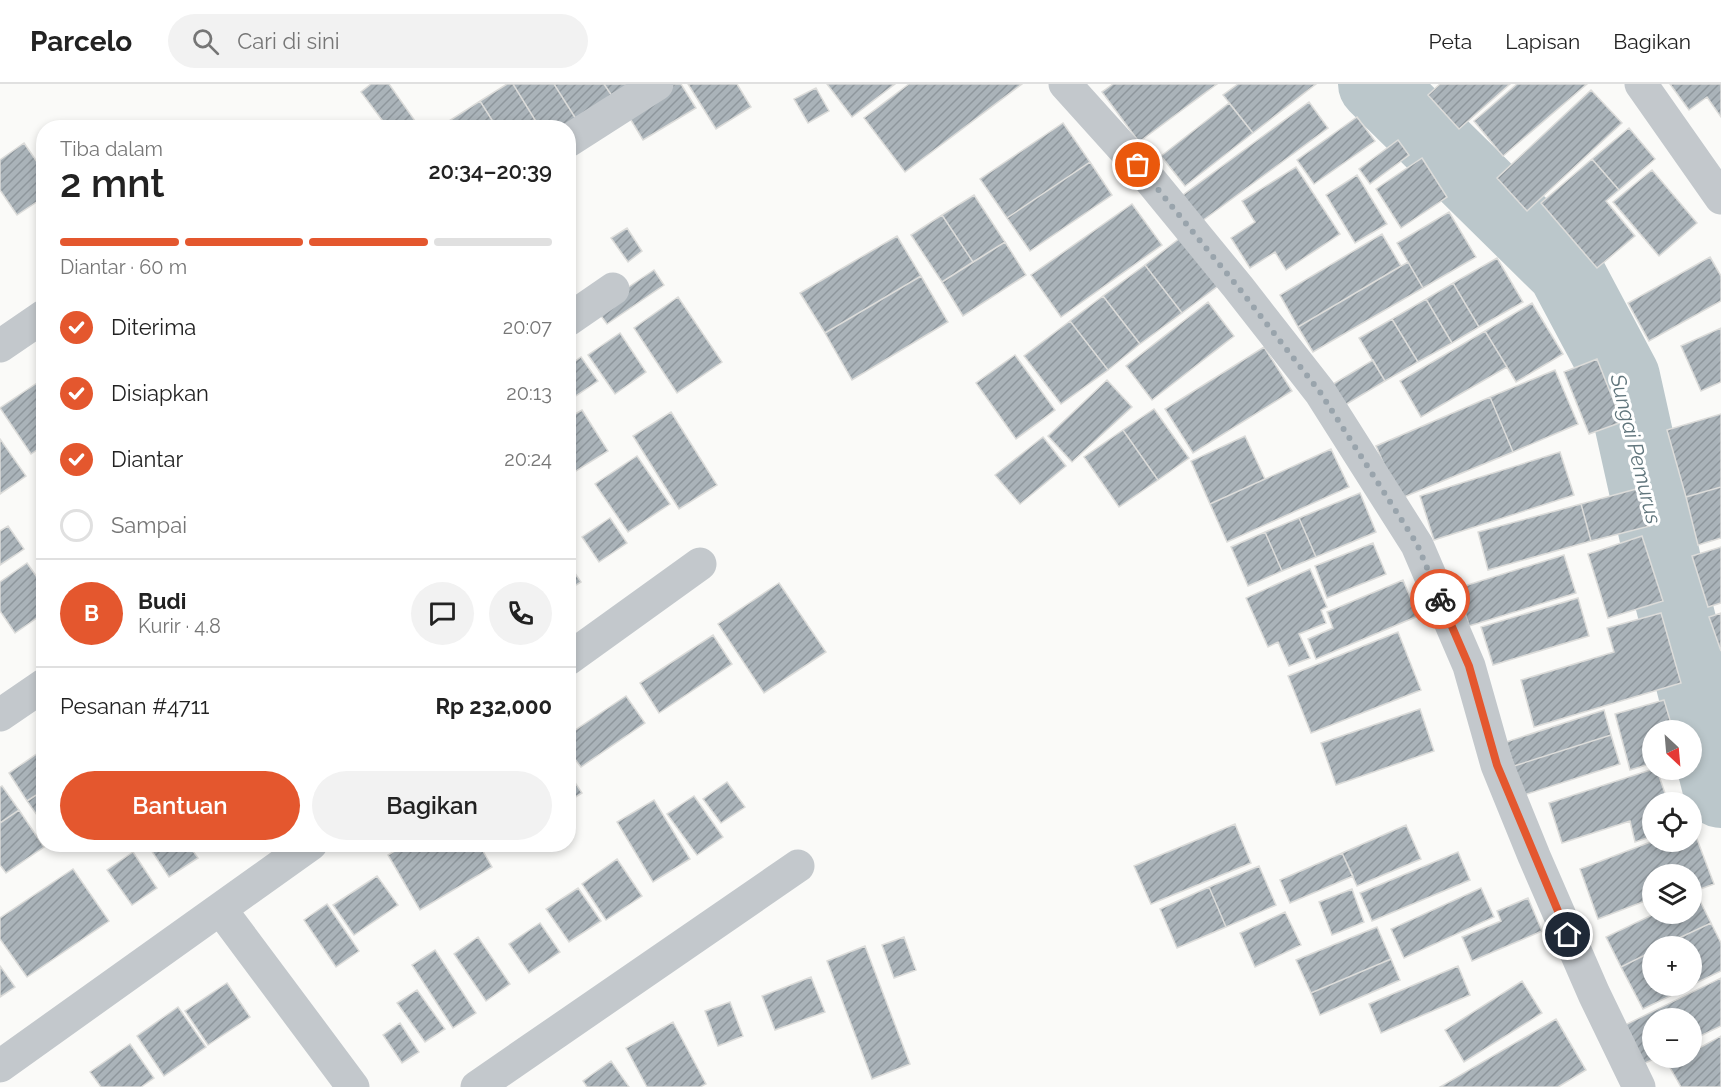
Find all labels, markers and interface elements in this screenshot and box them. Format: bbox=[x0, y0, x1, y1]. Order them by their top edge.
search box bbox=[168, 14, 588, 68]
text: Parcelo bbox=[30, 25, 132, 58]
icon: search bbox=[189, 25, 222, 58]
text: Cari di sini bbox=[237, 28, 340, 54]
text: Peta bbox=[1429, 29, 1472, 54]
text: Lapisan bbox=[1505, 29, 1580, 54]
text: Bagikan bbox=[1613, 29, 1691, 54]
text: Tiba dalam bbox=[60, 137, 163, 161]
pin bbox=[1112, 139, 1163, 190]
icon: bag bbox=[1121, 148, 1154, 181]
text: 20:34–20:39 bbox=[428, 158, 552, 184]
text: 2 mnt bbox=[60, 160, 165, 206]
text: Diantar · 60 m bbox=[60, 255, 187, 279]
icon: check bbox=[60, 311, 93, 344]
text: Diterima bbox=[111, 314, 196, 340]
text: 20:07 bbox=[503, 315, 552, 339]
water label: Sungai Pemurus bbox=[1605, 370, 1667, 527]
icon: check bbox=[60, 377, 93, 410]
text: Disiapkan bbox=[111, 380, 209, 406]
text: 20:13 bbox=[506, 381, 552, 405]
icon: check bbox=[60, 443, 93, 476]
text: Diantar bbox=[111, 446, 183, 472]
text: 20:24 bbox=[504, 447, 552, 471]
text: Sampai bbox=[111, 512, 187, 538]
courier bbox=[1410, 569, 1470, 629]
button: chat bbox=[411, 582, 474, 645]
button: phone bbox=[489, 582, 552, 645]
icon: bike bbox=[1424, 583, 1457, 616]
text: Budi bbox=[138, 588, 186, 614]
text: B bbox=[84, 600, 99, 626]
text: Kurir · 4.8 bbox=[138, 614, 221, 638]
text: Pesanan #4711 bbox=[60, 693, 209, 719]
text: Rp 232,000 bbox=[436, 693, 552, 719]
north arrow bbox=[1642, 720, 1702, 780]
map controls bbox=[1642, 720, 1702, 1068]
button: Bantuan bbox=[60, 771, 300, 840]
button: Bagikan bbox=[312, 771, 552, 840]
button: locate bbox=[1642, 792, 1702, 852]
button: layers bbox=[1642, 864, 1702, 924]
pin bbox=[1542, 909, 1593, 960]
icon: home bbox=[1551, 918, 1584, 951]
button: + bbox=[1642, 936, 1702, 996]
button: − bbox=[1642, 1008, 1702, 1068]

